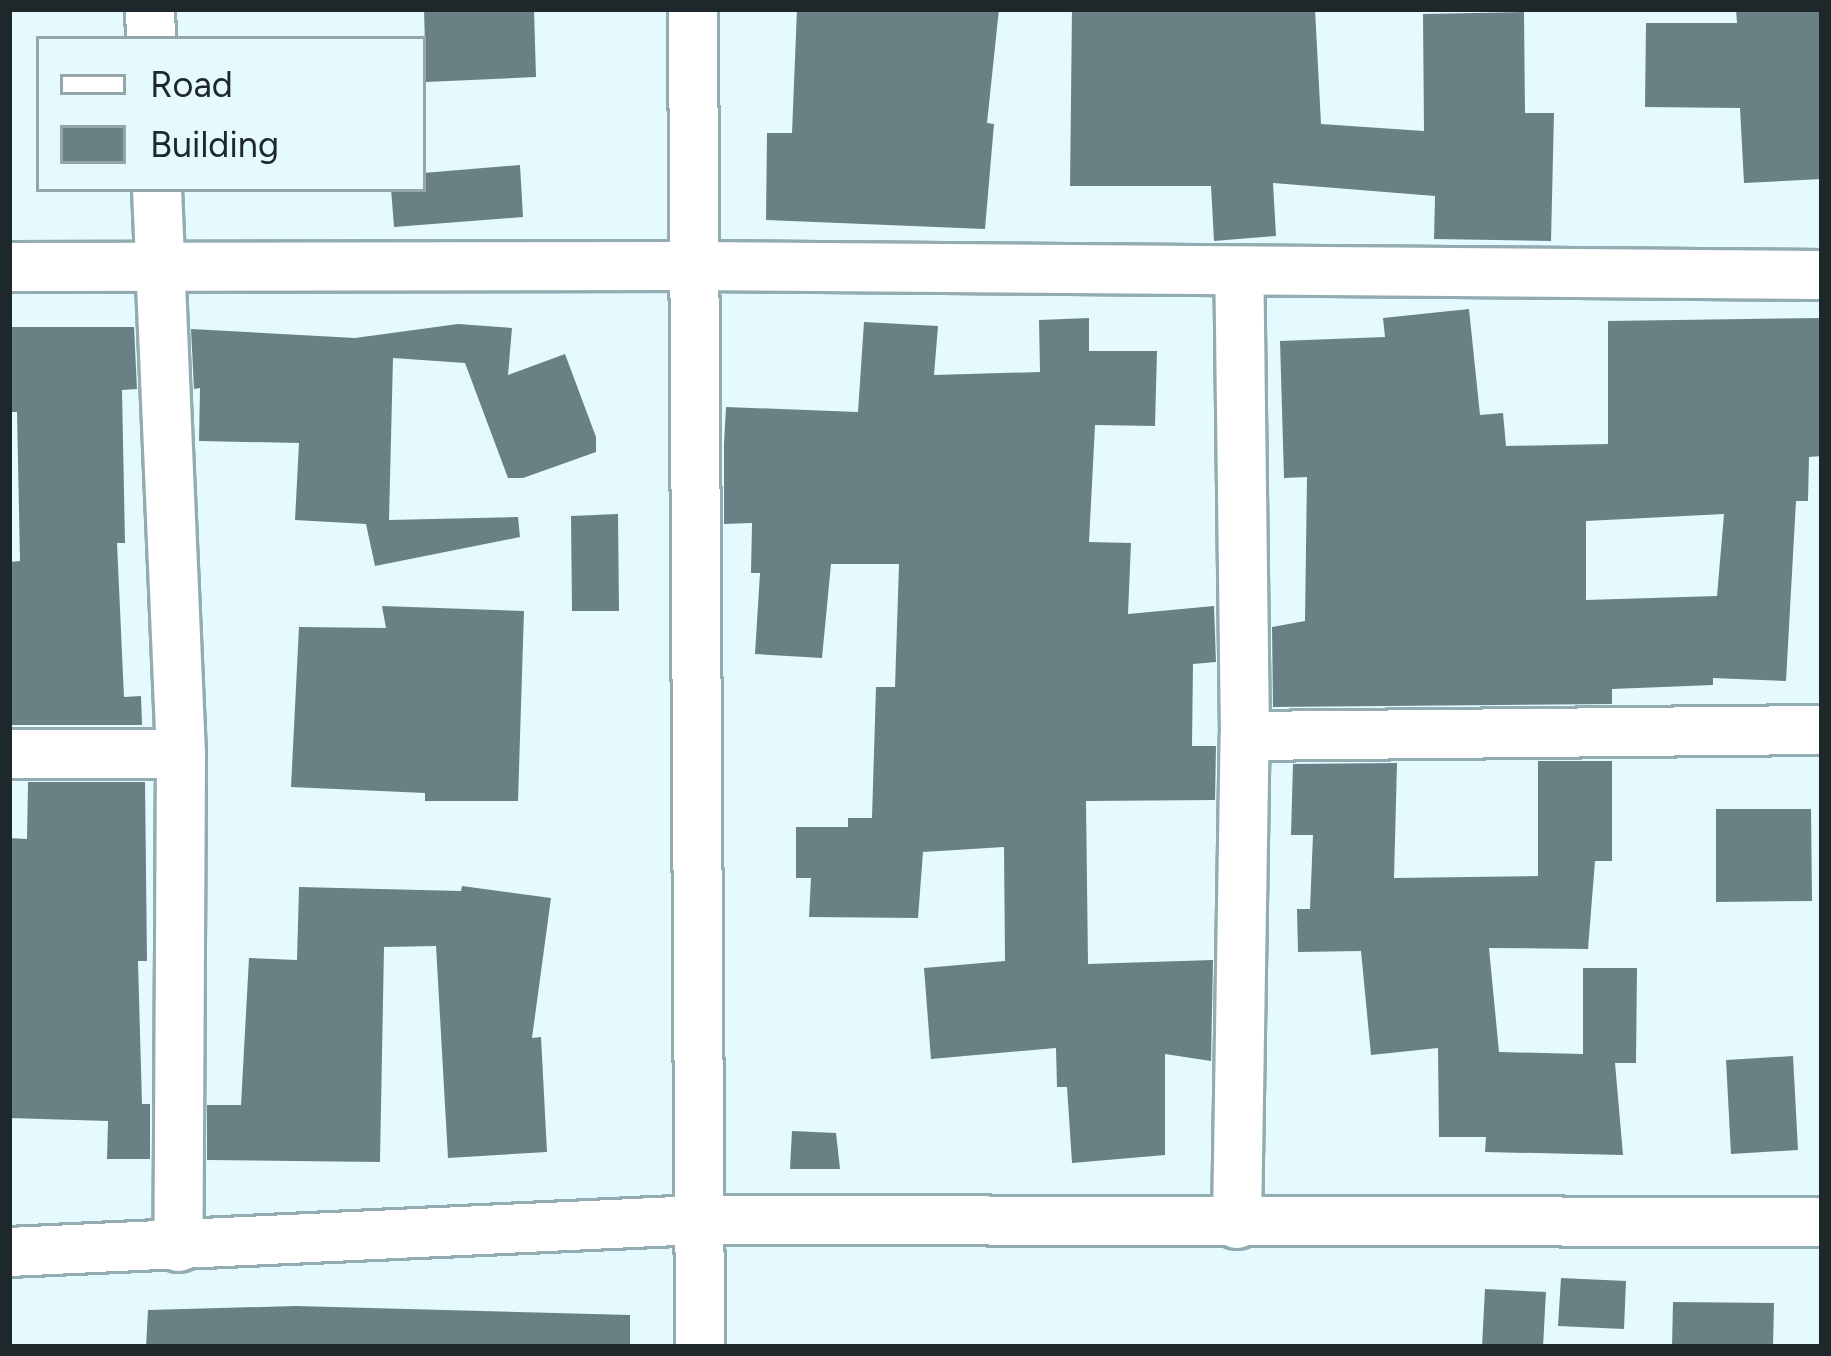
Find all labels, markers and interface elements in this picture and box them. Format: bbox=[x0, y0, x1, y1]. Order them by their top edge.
legend bbox=[36, 36, 426, 192]
text: Road bbox=[150, 63, 233, 106]
text: Building bbox=[150, 123, 279, 166]

